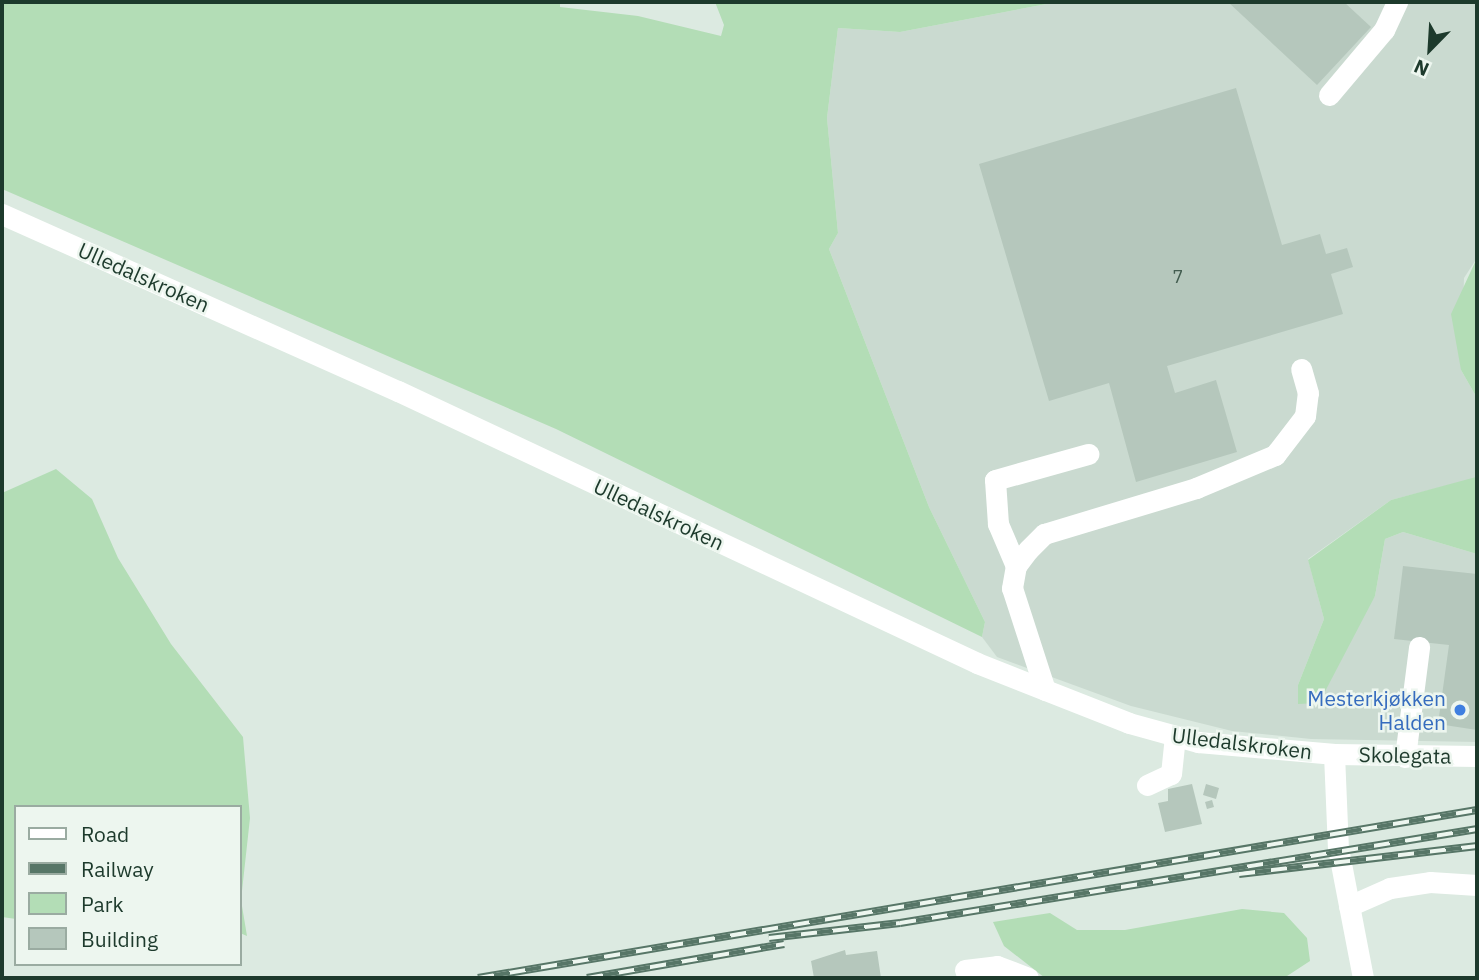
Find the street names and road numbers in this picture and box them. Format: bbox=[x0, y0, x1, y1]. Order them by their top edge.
street label: Ulledalskroken bbox=[74, 237, 214, 317]
street label: Ulledalskroken bbox=[590, 473, 728, 555]
street label: Ulledalskroken bbox=[1170, 722, 1314, 764]
street label: Skolegata bbox=[1358, 742, 1452, 768]

